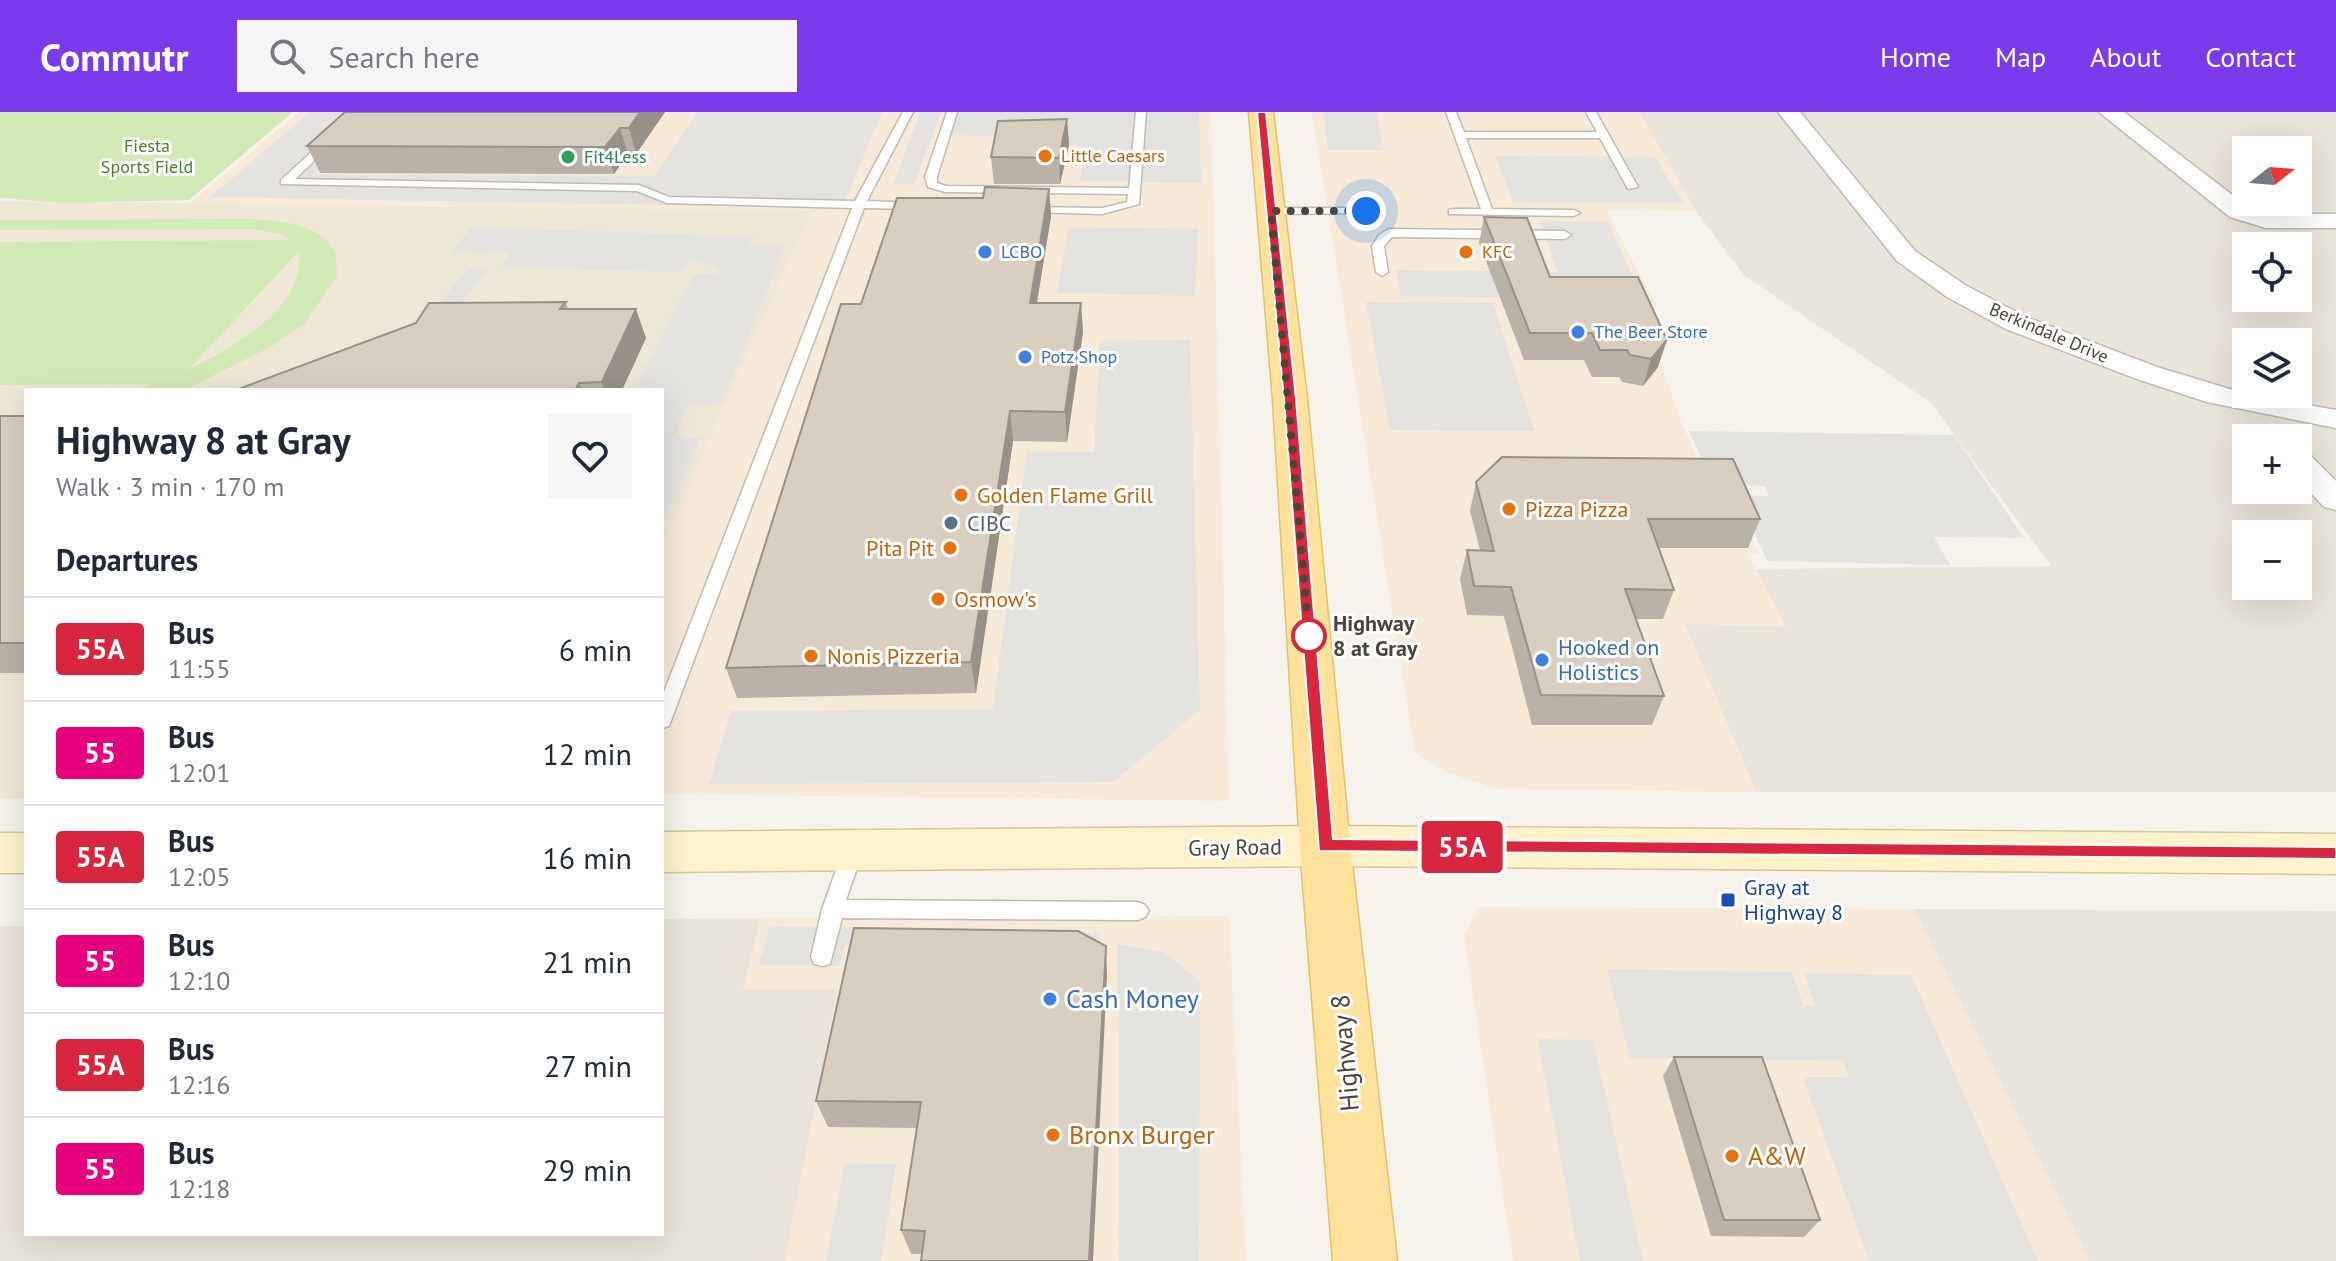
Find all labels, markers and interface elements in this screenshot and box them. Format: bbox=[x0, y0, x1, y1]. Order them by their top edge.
search box bbox=[237, 20, 797, 92]
text: Commutr bbox=[40, 32, 189, 81]
icon: search bbox=[265, 34, 309, 78]
text: Search here bbox=[329, 37, 480, 76]
text: Home bbox=[1880, 38, 1951, 75]
text: Map bbox=[1995, 38, 2046, 75]
text: About bbox=[2090, 38, 2161, 75]
text: Contact bbox=[2205, 38, 2296, 75]
park label: Fiesta Sports Field bbox=[101, 134, 193, 178]
north arrow bbox=[2232, 136, 2312, 216]
map controls bbox=[2232, 136, 2312, 600]
place label: Little Caesars bbox=[1061, 144, 1165, 167]
place label: Fit4Less bbox=[584, 145, 647, 168]
marker: Little Caesars bbox=[1036, 147, 1054, 165]
marker: Fit4Less bbox=[559, 148, 577, 166]
your location bbox=[1346, 191, 1386, 231]
button: locate bbox=[2232, 232, 2312, 312]
place label: LCBO bbox=[1001, 240, 1042, 263]
place label: KFC bbox=[1482, 240, 1513, 263]
marker: LCBO bbox=[976, 243, 994, 261]
marker: KFC bbox=[1457, 243, 1475, 261]
street label: Berkindale Drive bbox=[1986, 297, 2112, 368]
place label: The Beer Store bbox=[1594, 320, 1708, 343]
marker: The Beer Store bbox=[1569, 323, 1587, 341]
button: layers bbox=[2232, 328, 2312, 408]
place label: Potz Shop bbox=[1041, 345, 1117, 368]
marker: Potz Shop bbox=[1016, 348, 1034, 366]
button: heart bbox=[548, 414, 632, 498]
text: Highway 8 at Gray bbox=[56, 415, 351, 464]
button: + bbox=[2232, 424, 2312, 504]
text: Walk · 3 min · 170 m bbox=[56, 470, 284, 503]
place label: Golden Flame Grill bbox=[977, 481, 1153, 509]
marker: Golden Flame Grill bbox=[952, 486, 970, 504]
place label: Pizza Pizza bbox=[1525, 495, 1628, 523]
marker: Pizza Pizza bbox=[1500, 500, 1518, 518]
place label: CIBC bbox=[967, 509, 1011, 537]
marker: CIBC bbox=[942, 514, 960, 532]
button: − bbox=[2232, 520, 2312, 600]
place label: Pita Pit bbox=[866, 534, 935, 562]
marker: Pita Pit bbox=[941, 539, 959, 557]
text: Departures bbox=[56, 540, 198, 579]
place label: Osmow's bbox=[954, 585, 1037, 613]
marker: Osmow's bbox=[929, 590, 947, 608]
place label: Highway 8 at Gray bbox=[1333, 609, 1418, 662]
text: Bus bbox=[168, 613, 215, 652]
marker: Highway 8 at Gray bbox=[1292, 619, 1326, 653]
text: 55A bbox=[76, 630, 124, 667]
text: 6 min bbox=[559, 630, 632, 669]
place label: Hooked on Holistics bbox=[1558, 633, 1659, 686]
place label: Nonis Pizzeria bbox=[827, 642, 960, 670]
marker: Nonis Pizzeria bbox=[802, 647, 820, 665]
marker: Hooked on Holistics bbox=[1533, 651, 1551, 669]
text: 11:55 bbox=[168, 652, 230, 685]
text: Bus bbox=[168, 717, 215, 756]
text: 55 bbox=[84, 734, 116, 771]
text: 12 min bbox=[542, 734, 632, 773]
text: 12:01 bbox=[168, 756, 230, 789]
text: Bus bbox=[168, 821, 215, 860]
line badge: 55A bbox=[1416, 821, 1508, 873]
text: 55A bbox=[1438, 828, 1486, 865]
street label: Gray Road bbox=[1188, 832, 1282, 862]
text: 55A bbox=[76, 838, 124, 875]
text: 16 min bbox=[542, 838, 632, 877]
text: 12:05 bbox=[168, 860, 230, 893]
place label: Gray at Highway 8 bbox=[1744, 873, 1843, 926]
marker: Gray at Highway 8 bbox=[1719, 891, 1737, 909]
text: Bus bbox=[168, 925, 215, 964]
text: 55 bbox=[84, 942, 116, 979]
text: 21 min bbox=[542, 942, 632, 981]
text: 12:10 bbox=[168, 964, 230, 997]
place label: Cash Money bbox=[1066, 982, 1199, 1015]
marker: Cash Money bbox=[1041, 990, 1059, 1008]
street label: Highway 8 bbox=[1323, 993, 1366, 1113]
text: Bus bbox=[168, 1029, 215, 1068]
text: 55A bbox=[76, 1046, 124, 1083]
text: 27 min bbox=[544, 1046, 632, 1085]
text: 12:16 bbox=[168, 1068, 230, 1101]
place label: Bronx Burger bbox=[1069, 1118, 1215, 1151]
marker: Bronx Burger bbox=[1044, 1126, 1062, 1144]
text: Bus bbox=[168, 1133, 215, 1172]
place label: A&W bbox=[1748, 1139, 1806, 1172]
marker: A&W bbox=[1723, 1147, 1741, 1165]
text: 55 bbox=[84, 1150, 116, 1187]
text: 29 min bbox=[542, 1150, 632, 1189]
text: 12:18 bbox=[168, 1172, 230, 1205]

